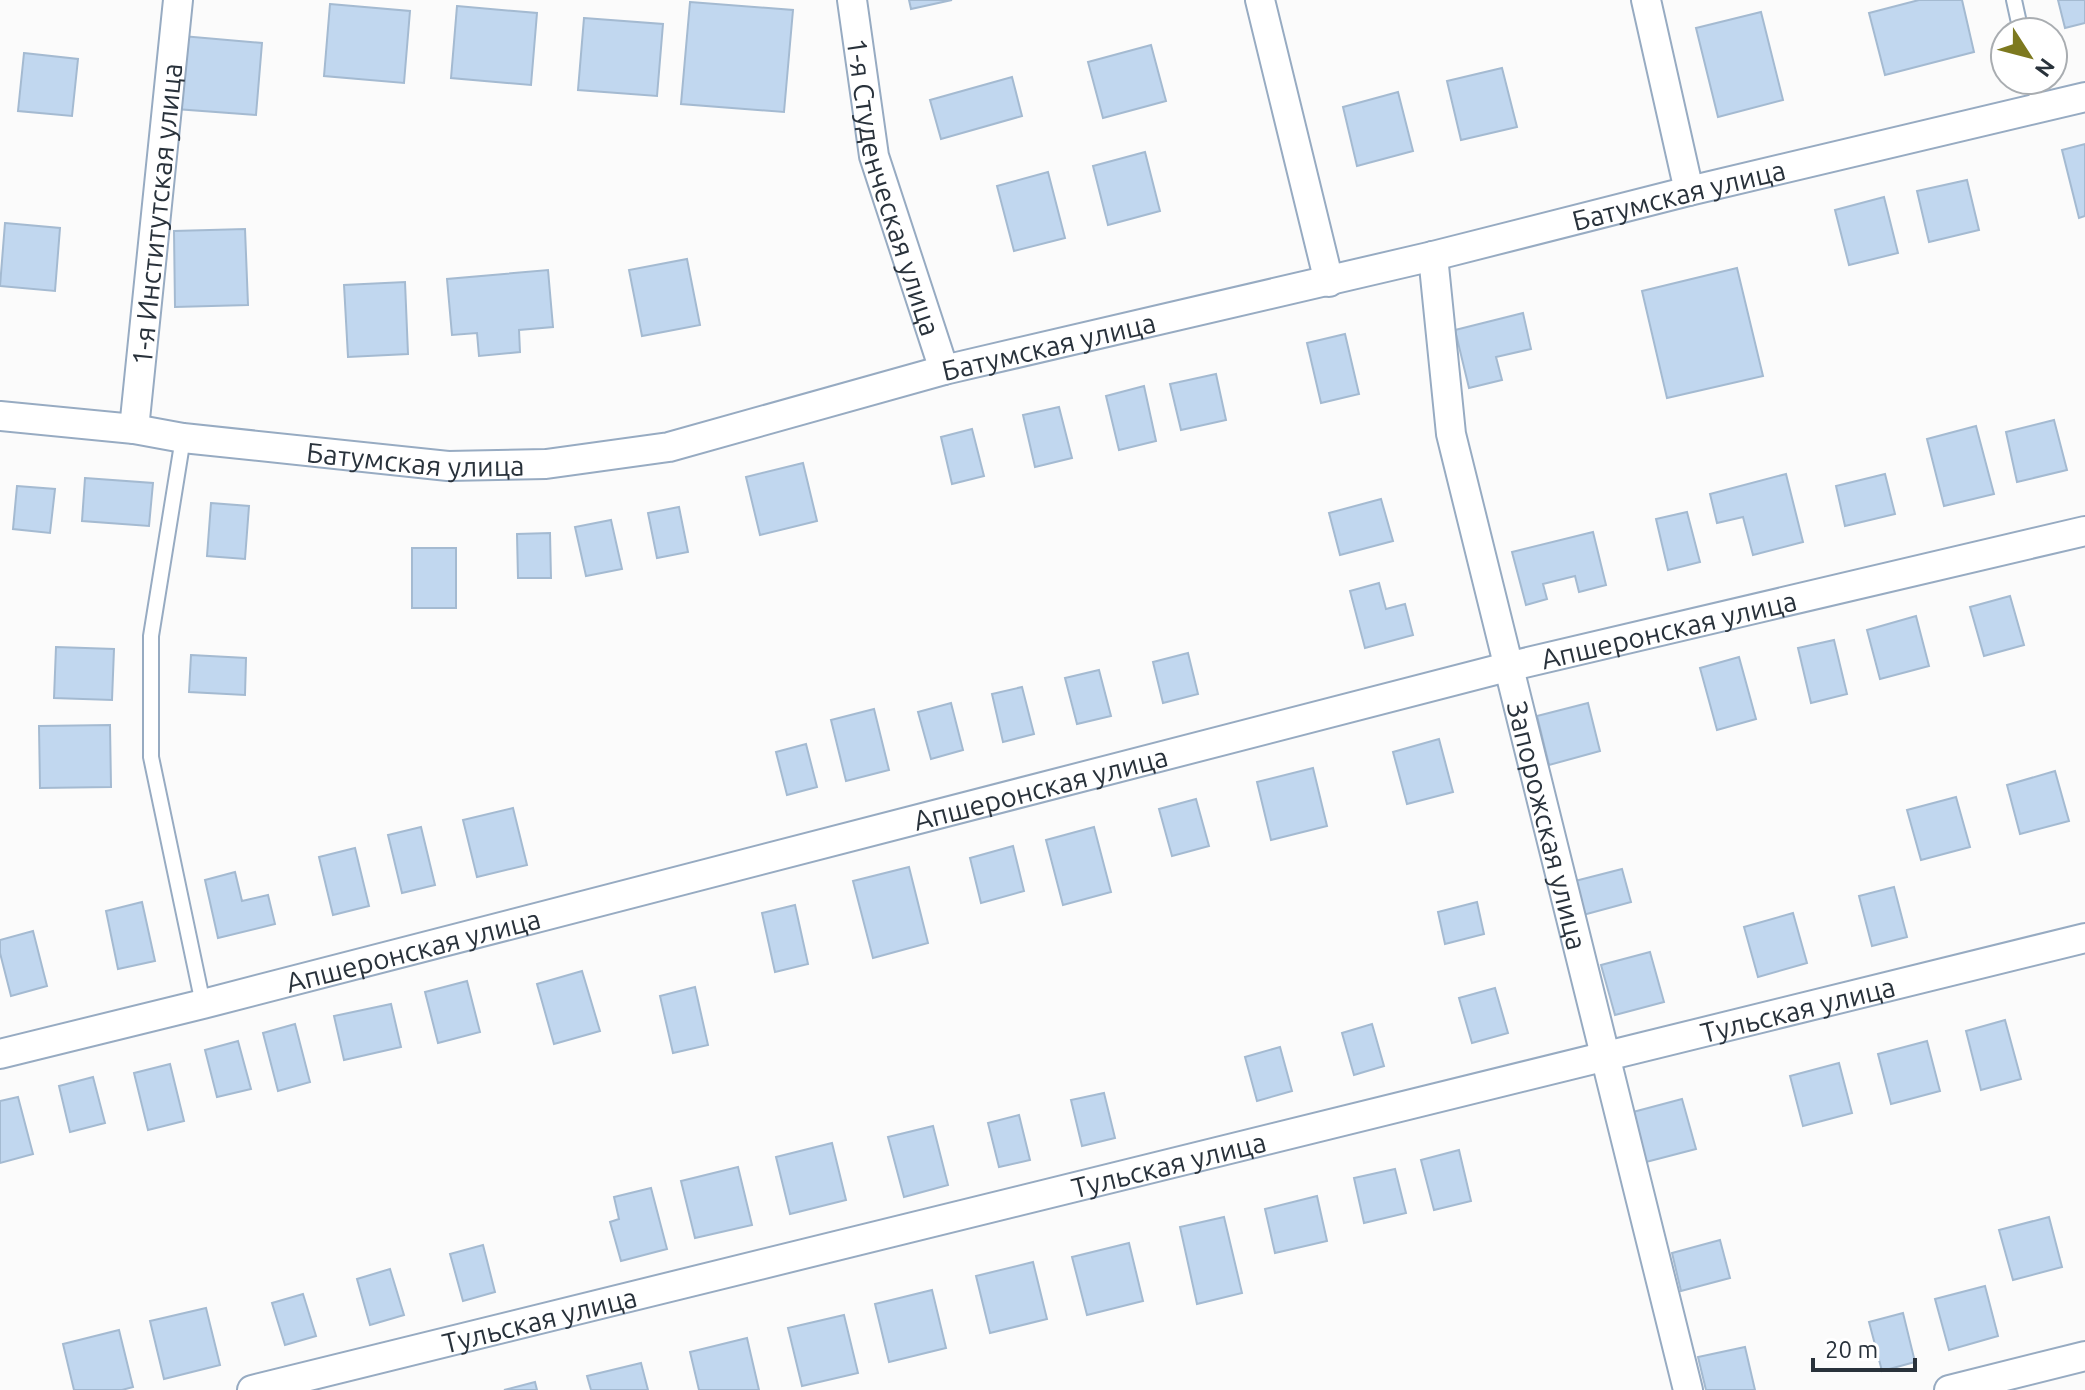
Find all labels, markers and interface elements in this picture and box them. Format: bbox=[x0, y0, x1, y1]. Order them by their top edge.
north arrow bbox=[1989, 16, 2069, 96]
street label: 1-я Студенческая улица bbox=[842, 36, 947, 339]
text: N bbox=[2031, 54, 2061, 82]
street label: 1-я Институтская улица bbox=[125, 61, 187, 367]
street label: Батумская улица bbox=[1569, 153, 1788, 236]
street label: Батумская улица bbox=[939, 306, 1158, 386]
street label: Батумская улица bbox=[305, 436, 525, 482]
street label: Апшеронская улица bbox=[1538, 584, 1800, 674]
street label: Запорожская улица bbox=[1502, 698, 1594, 953]
street label: Апшеронская улица bbox=[910, 740, 1171, 835]
street label: Апшеронская улица bbox=[282, 902, 544, 997]
street label: Тульская улица bbox=[1697, 970, 1898, 1048]
street label: Тульская улица bbox=[1068, 1125, 1269, 1203]
street label: Тульская улица bbox=[439, 1280, 640, 1358]
scale bar bbox=[1813, 1322, 1915, 1372]
text: 20 m bbox=[1825, 1336, 1878, 1363]

